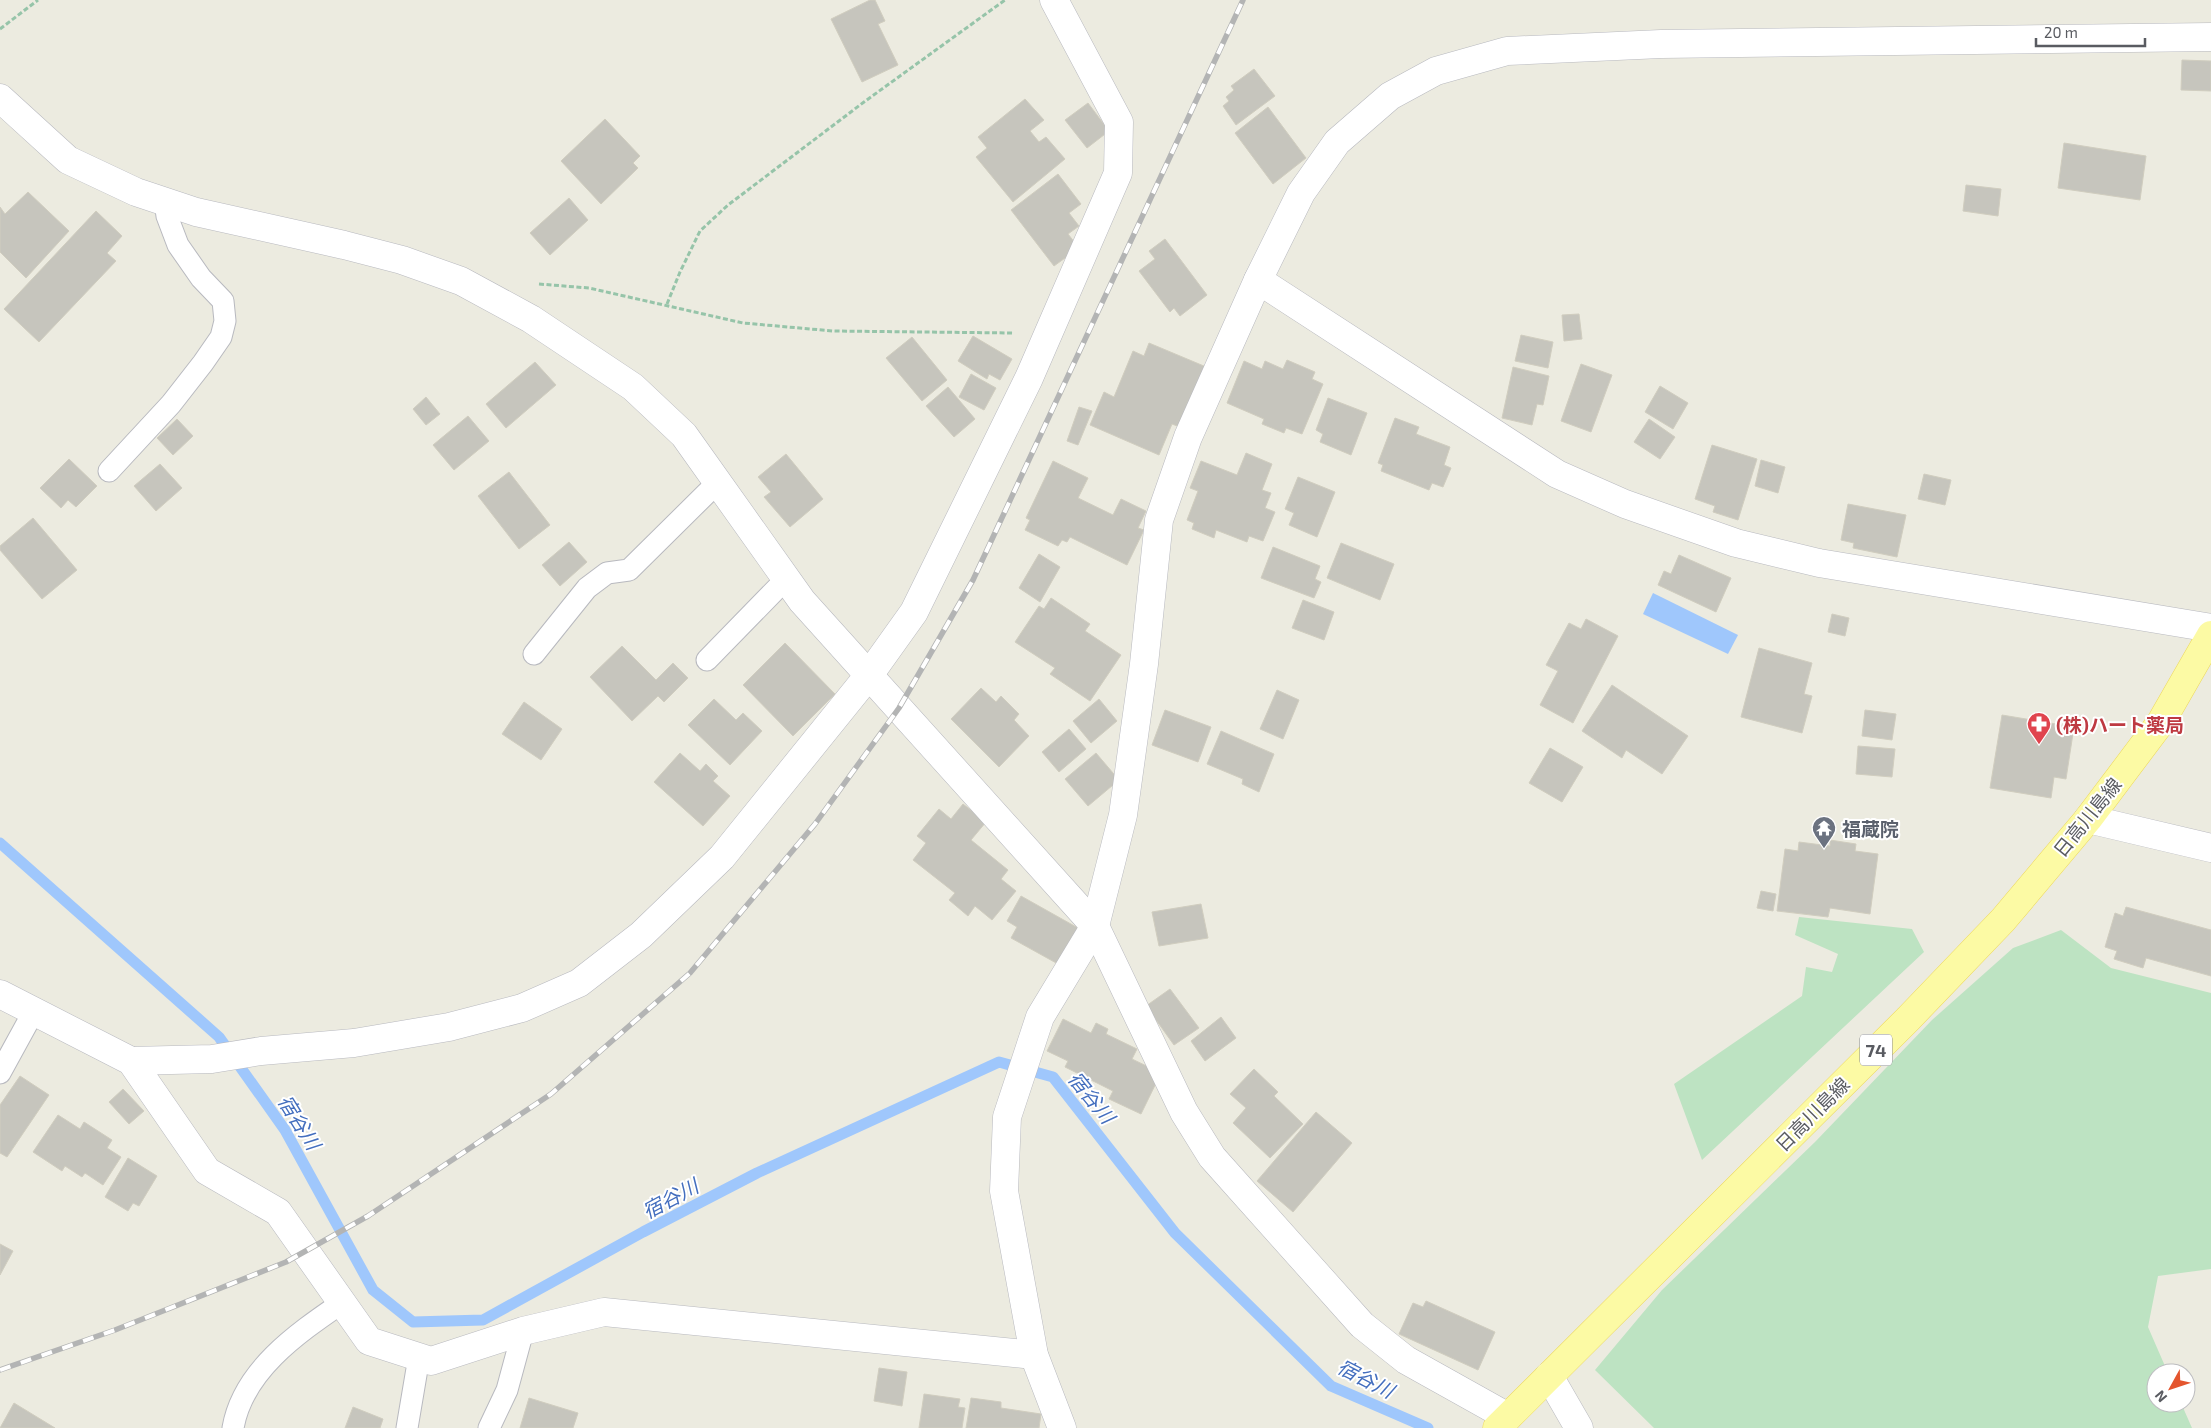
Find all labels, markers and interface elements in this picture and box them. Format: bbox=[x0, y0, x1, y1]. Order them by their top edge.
scale bar bbox=[2036, 15, 2145, 47]
text: 20 m bbox=[2044, 23, 2078, 41]
pharmacy icon: (株)ハート薬局 bbox=[2026, 711, 2052, 745]
place label: (株)ハート薬局 bbox=[2056, 713, 2184, 736]
street label: 日高川島線 bbox=[2048, 773, 2126, 861]
temple icon: 福蔵院 bbox=[1811, 815, 1837, 849]
place label: 福蔵院 bbox=[1842, 817, 1899, 840]
road number: 74 bbox=[1860, 1034, 1892, 1066]
water label: 宿谷川 bbox=[1064, 1066, 1121, 1129]
street label: 日高川島線 bbox=[1770, 1072, 1854, 1156]
water label: 宿谷川 bbox=[274, 1090, 327, 1155]
water label: 宿谷川 bbox=[638, 1172, 704, 1223]
water label: 宿谷川 bbox=[1334, 1354, 1400, 1403]
north arrow bbox=[2146, 1363, 2196, 1413]
text: N bbox=[2151, 1387, 2170, 1406]

